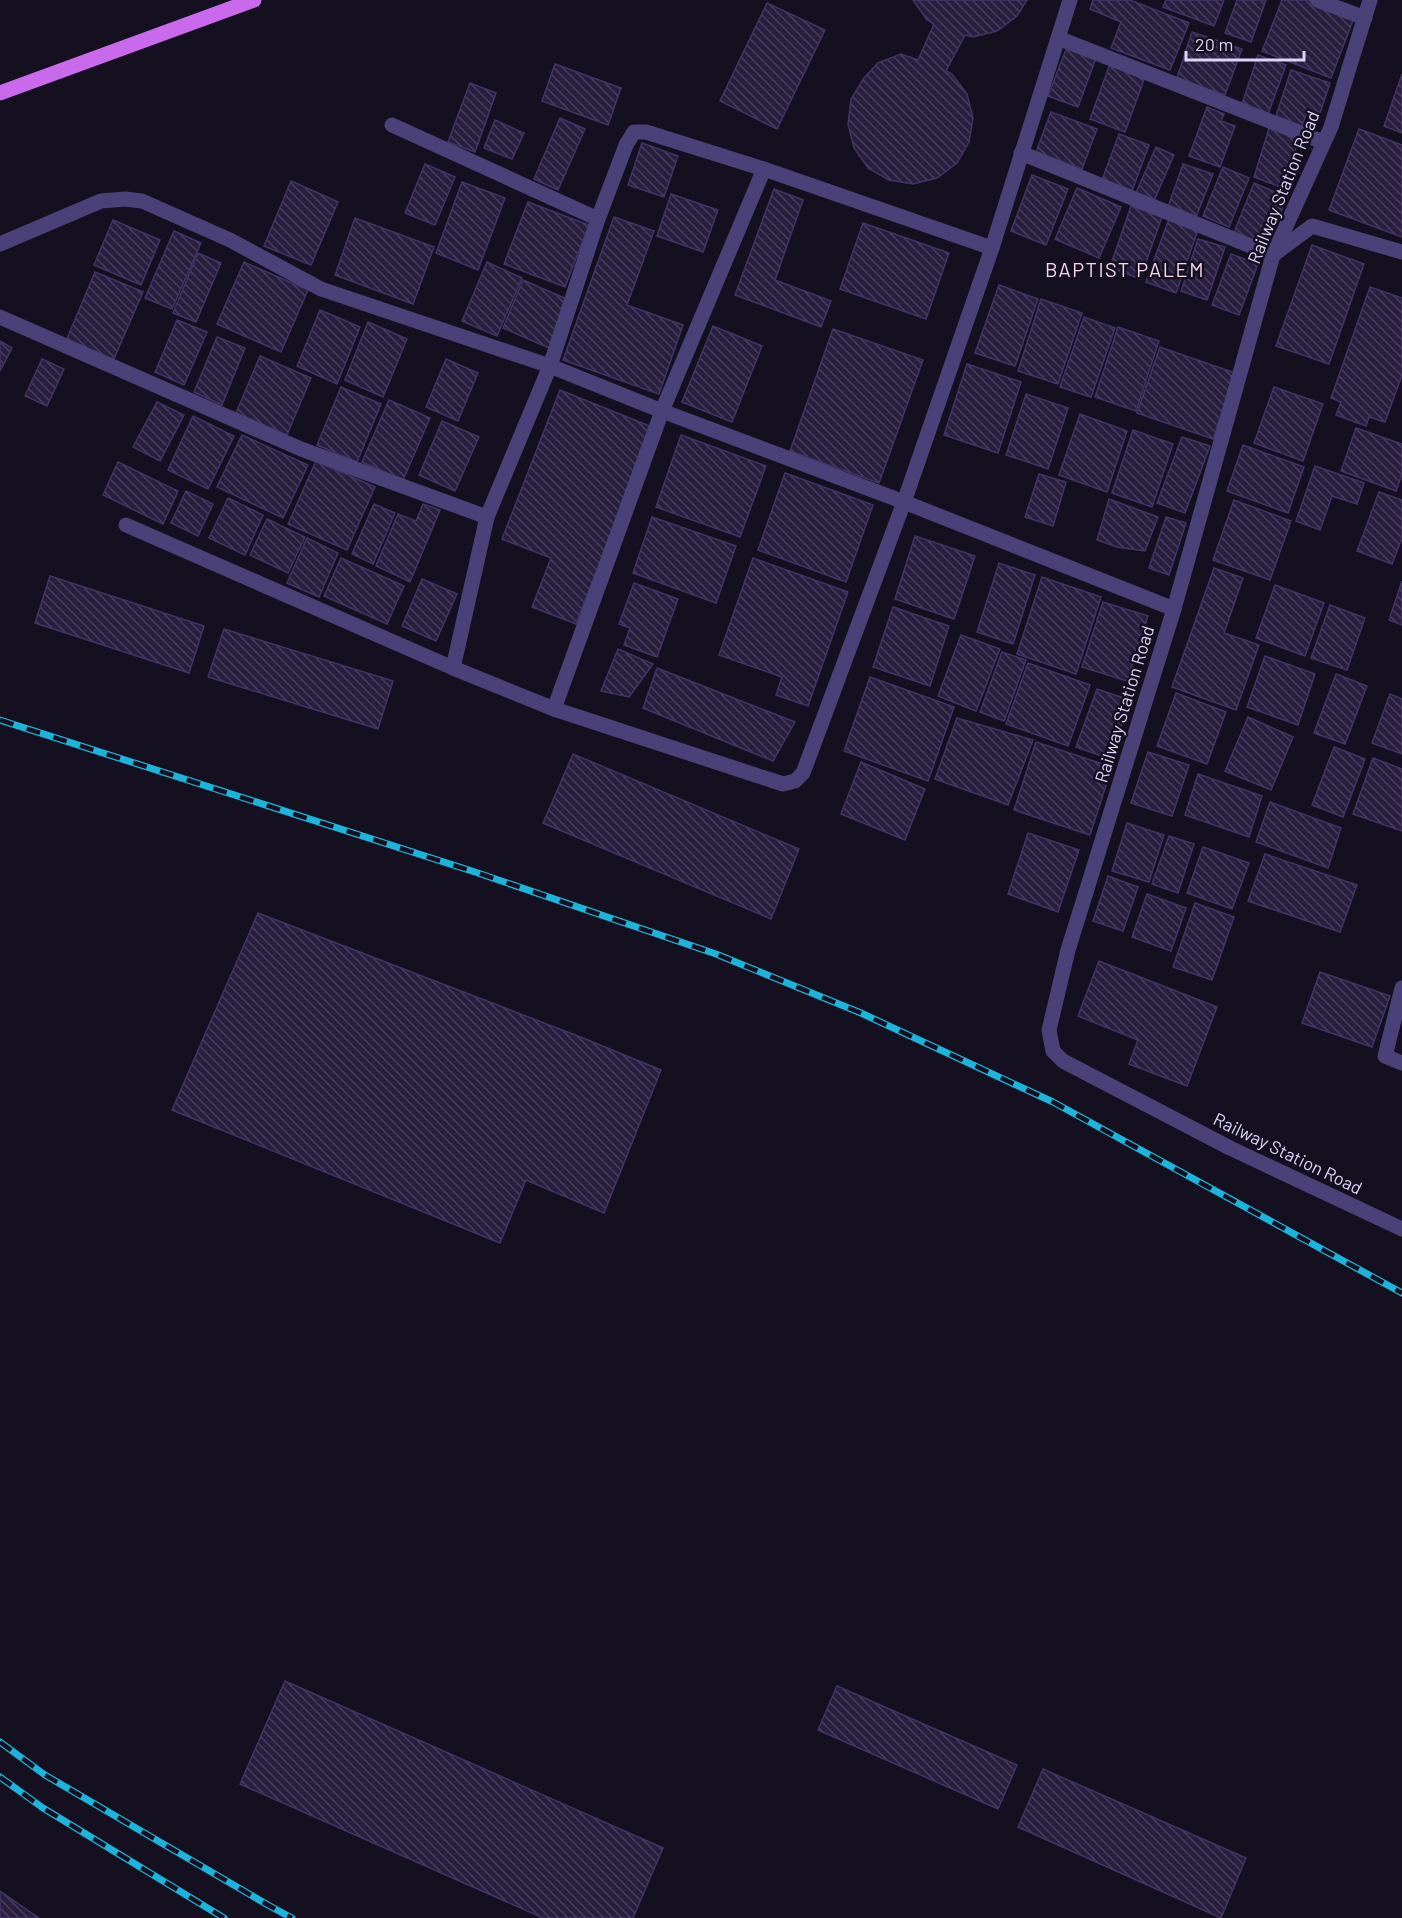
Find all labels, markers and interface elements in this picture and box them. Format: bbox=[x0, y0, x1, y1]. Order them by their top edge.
scale bar bbox=[1186, 24, 1304, 62]
text: 20 m bbox=[1195, 33, 1233, 55]
street label: Railway Station Road bbox=[1242, 107, 1324, 267]
district label: BAPTIST PALEM bbox=[1045, 257, 1205, 281]
street label: Railway Station Road bbox=[1090, 623, 1158, 785]
street label: Railway Station Road bbox=[1210, 1107, 1366, 1199]

